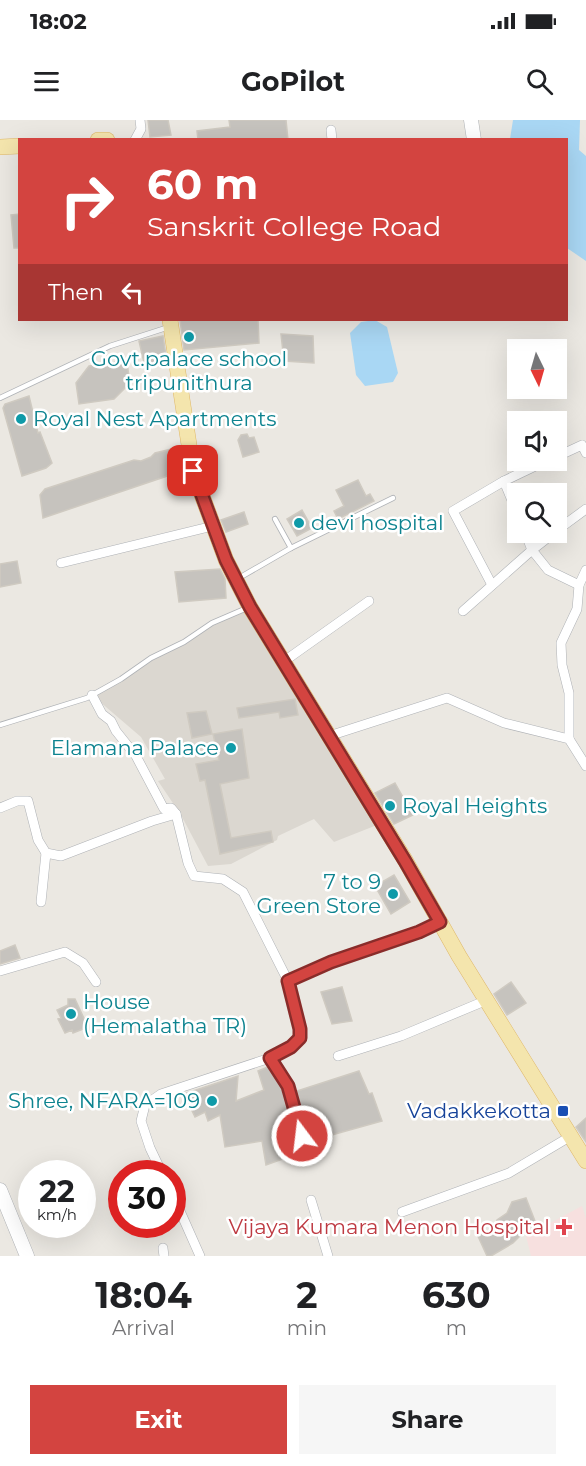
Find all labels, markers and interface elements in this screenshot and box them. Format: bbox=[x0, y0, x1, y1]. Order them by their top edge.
text: 18:02 bbox=[30, 8, 87, 35]
icon: menu bbox=[30, 65, 63, 98]
text: GoPilot bbox=[241, 65, 345, 98]
icon: search bbox=[523, 65, 556, 98]
text: 60 m bbox=[147, 158, 258, 210]
icon: right bbox=[48, 162, 126, 240]
text: Sanskrit College Road bbox=[147, 210, 441, 243]
icon: left bbox=[116, 276, 149, 309]
text: Then bbox=[48, 279, 104, 306]
marker: Govt.palace school tripunithura bbox=[182, 330, 196, 344]
north arrow bbox=[507, 339, 567, 399]
map controls bbox=[507, 339, 567, 543]
place label: Govt.palace school tripunithura bbox=[91, 346, 287, 395]
place label: Royal Nest Apartments bbox=[33, 406, 276, 431]
button: sound bbox=[507, 411, 567, 471]
marker: Royal Nest Apartments bbox=[14, 412, 28, 426]
pin bbox=[167, 445, 218, 496]
icon: arrive bbox=[176, 454, 209, 487]
button: search bbox=[507, 483, 567, 543]
place label: devi hospital bbox=[311, 510, 444, 535]
marker: devi hospital bbox=[292, 516, 306, 530]
place label: Elamana Palace bbox=[51, 735, 219, 760]
marker: Elamana Palace bbox=[224, 741, 238, 755]
place label: Royal Heights bbox=[402, 793, 547, 818]
marker: Royal Heights bbox=[383, 799, 397, 813]
place label: 7 to 9 Green Store bbox=[256, 869, 381, 918]
marker: 7 to 9 Green Store bbox=[386, 887, 400, 901]
place label: House (Hemalatha TR) bbox=[83, 989, 247, 1038]
marker: House (Hemalatha TR) bbox=[64, 1007, 78, 1021]
place label: Shree, NFARA=109 bbox=[8, 1088, 200, 1113]
marker: Shree, NFARA=109 bbox=[205, 1094, 219, 1108]
place label: Vadakkekotta bbox=[407, 1098, 551, 1123]
position arrow bbox=[270, 1104, 334, 1168]
marker: Vadakkekotta bbox=[556, 1104, 570, 1118]
speed limit sign: 30 bbox=[108, 1160, 186, 1238]
text: 22 bbox=[39, 1173, 75, 1210]
text: km/h bbox=[37, 1205, 77, 1224]
place label: Vijaya Kumara Menon Hospital bbox=[229, 1214, 550, 1239]
marker: Vijaya Kumara Menon Hospital bbox=[555, 1218, 573, 1236]
text: 18:04 bbox=[95, 1273, 192, 1317]
text: 2 bbox=[296, 1273, 318, 1317]
text: 630 bbox=[422, 1273, 491, 1317]
text: Arrival bbox=[112, 1316, 175, 1340]
text: min bbox=[287, 1316, 327, 1340]
text: m bbox=[446, 1316, 467, 1340]
button: Exit bbox=[30, 1385, 287, 1454]
button: Share bbox=[299, 1385, 556, 1454]

